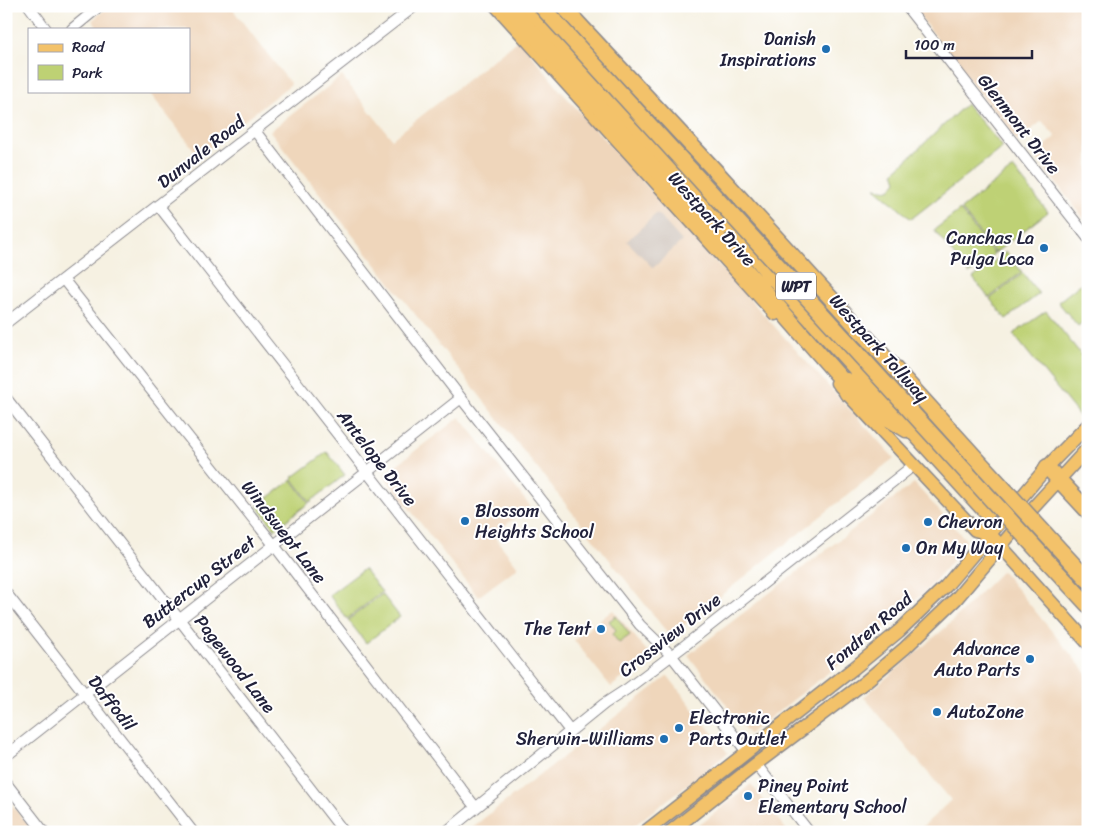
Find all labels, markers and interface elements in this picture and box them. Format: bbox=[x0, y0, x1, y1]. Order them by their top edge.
place label: Danish Inspirations bbox=[719, 23, 817, 76]
legend bbox=[28, 28, 190, 92]
scale bar bbox=[906, 28, 1033, 60]
text: 100 m bbox=[914, 32, 955, 58]
text: Road bbox=[72, 34, 105, 60]
marker: Danish Inspirations bbox=[820, 43, 832, 55]
text: Park bbox=[72, 60, 103, 86]
street label: Glenmont Drive bbox=[969, 66, 1069, 182]
street label: Dunvale Road bbox=[150, 106, 253, 197]
street label: Westpark Drive bbox=[660, 164, 764, 274]
place label: Canchas La Pulga Loca bbox=[946, 222, 1034, 275]
marker: Canchas La Pulga Loca bbox=[1038, 242, 1050, 254]
road number: WPT bbox=[776, 272, 816, 300]
street label: Westpark Tollway bbox=[821, 286, 937, 410]
street label: Antelope Drive bbox=[328, 401, 425, 514]
street label: Windswept Lane bbox=[233, 473, 335, 591]
place label: Blossom Heights School bbox=[475, 495, 595, 548]
place label: Chevron bbox=[938, 506, 1003, 538]
marker: Blossom Heights School bbox=[459, 515, 471, 527]
marker: Chevron bbox=[922, 516, 934, 528]
street label: Buttercup Street bbox=[135, 527, 264, 637]
place label: On My Way bbox=[916, 532, 1004, 564]
marker: On My Way bbox=[900, 542, 912, 554]
street label: Fondren Road bbox=[818, 583, 921, 678]
street label: Crossview Drive bbox=[612, 584, 728, 686]
street label: Pagewood Lane bbox=[186, 607, 284, 721]
place label: The Tent bbox=[523, 613, 592, 645]
marker: The Tent bbox=[595, 623, 607, 635]
place label: Advance Auto Parts bbox=[933, 633, 1021, 686]
marker: Advance Auto Parts bbox=[1024, 653, 1036, 665]
street label: Daffodil bbox=[80, 668, 145, 739]
place label: AutoZone bbox=[946, 696, 1024, 728]
place label: Electronic Parts Outlet bbox=[689, 702, 787, 755]
marker: AutoZone bbox=[931, 706, 943, 718]
marker: Electronic Parts Outlet bbox=[673, 722, 685, 734]
place label: Sherwin-Williams bbox=[516, 723, 655, 755]
marker: Sherwin-Williams bbox=[658, 733, 670, 745]
place label: Piney Point Elementary School bbox=[758, 770, 907, 823]
marker: Piney Point Elementary School bbox=[742, 790, 754, 802]

